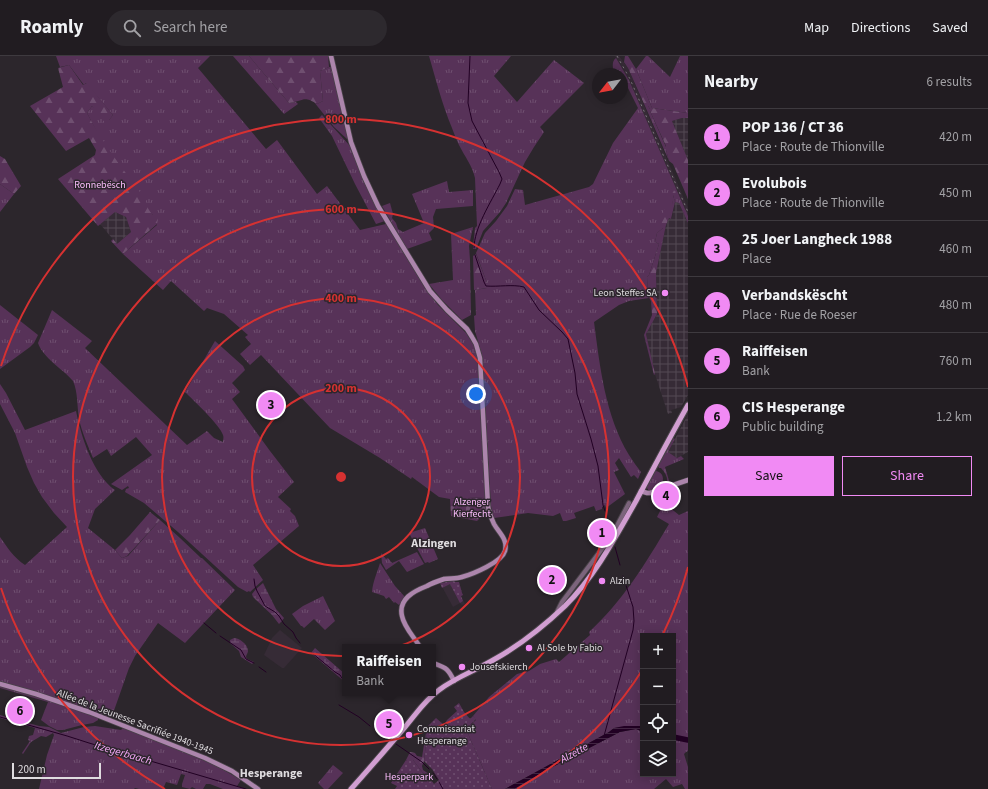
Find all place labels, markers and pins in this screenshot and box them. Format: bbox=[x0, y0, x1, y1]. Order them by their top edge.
place label: Leon Steffes SA bbox=[594, 286, 658, 300]
marker: Leon Steffes SA bbox=[660, 288, 670, 298]
pin: 3 bbox=[258, 390, 284, 420]
centre of rings bbox=[334, 470, 348, 484]
pin: 4 bbox=[653, 481, 679, 511]
pin: 1 bbox=[589, 518, 615, 548]
pin: 2 bbox=[539, 565, 565, 595]
place label: Alzin bbox=[610, 574, 630, 588]
marker: Alzin bbox=[597, 576, 607, 586]
place label: Al Sole by Fabio bbox=[537, 641, 602, 655]
marker: Al Sole by Fabio bbox=[524, 643, 534, 653]
place label: Jousefskierch bbox=[470, 660, 528, 674]
marker: Jousefskierch bbox=[457, 662, 467, 672]
pin: 6 bbox=[7, 696, 33, 726]
pin: 5 bbox=[376, 709, 402, 739]
place label: Commissariat Hesperange bbox=[417, 722, 475, 748]
marker: Commissariat Hesperange bbox=[404, 730, 414, 740]

